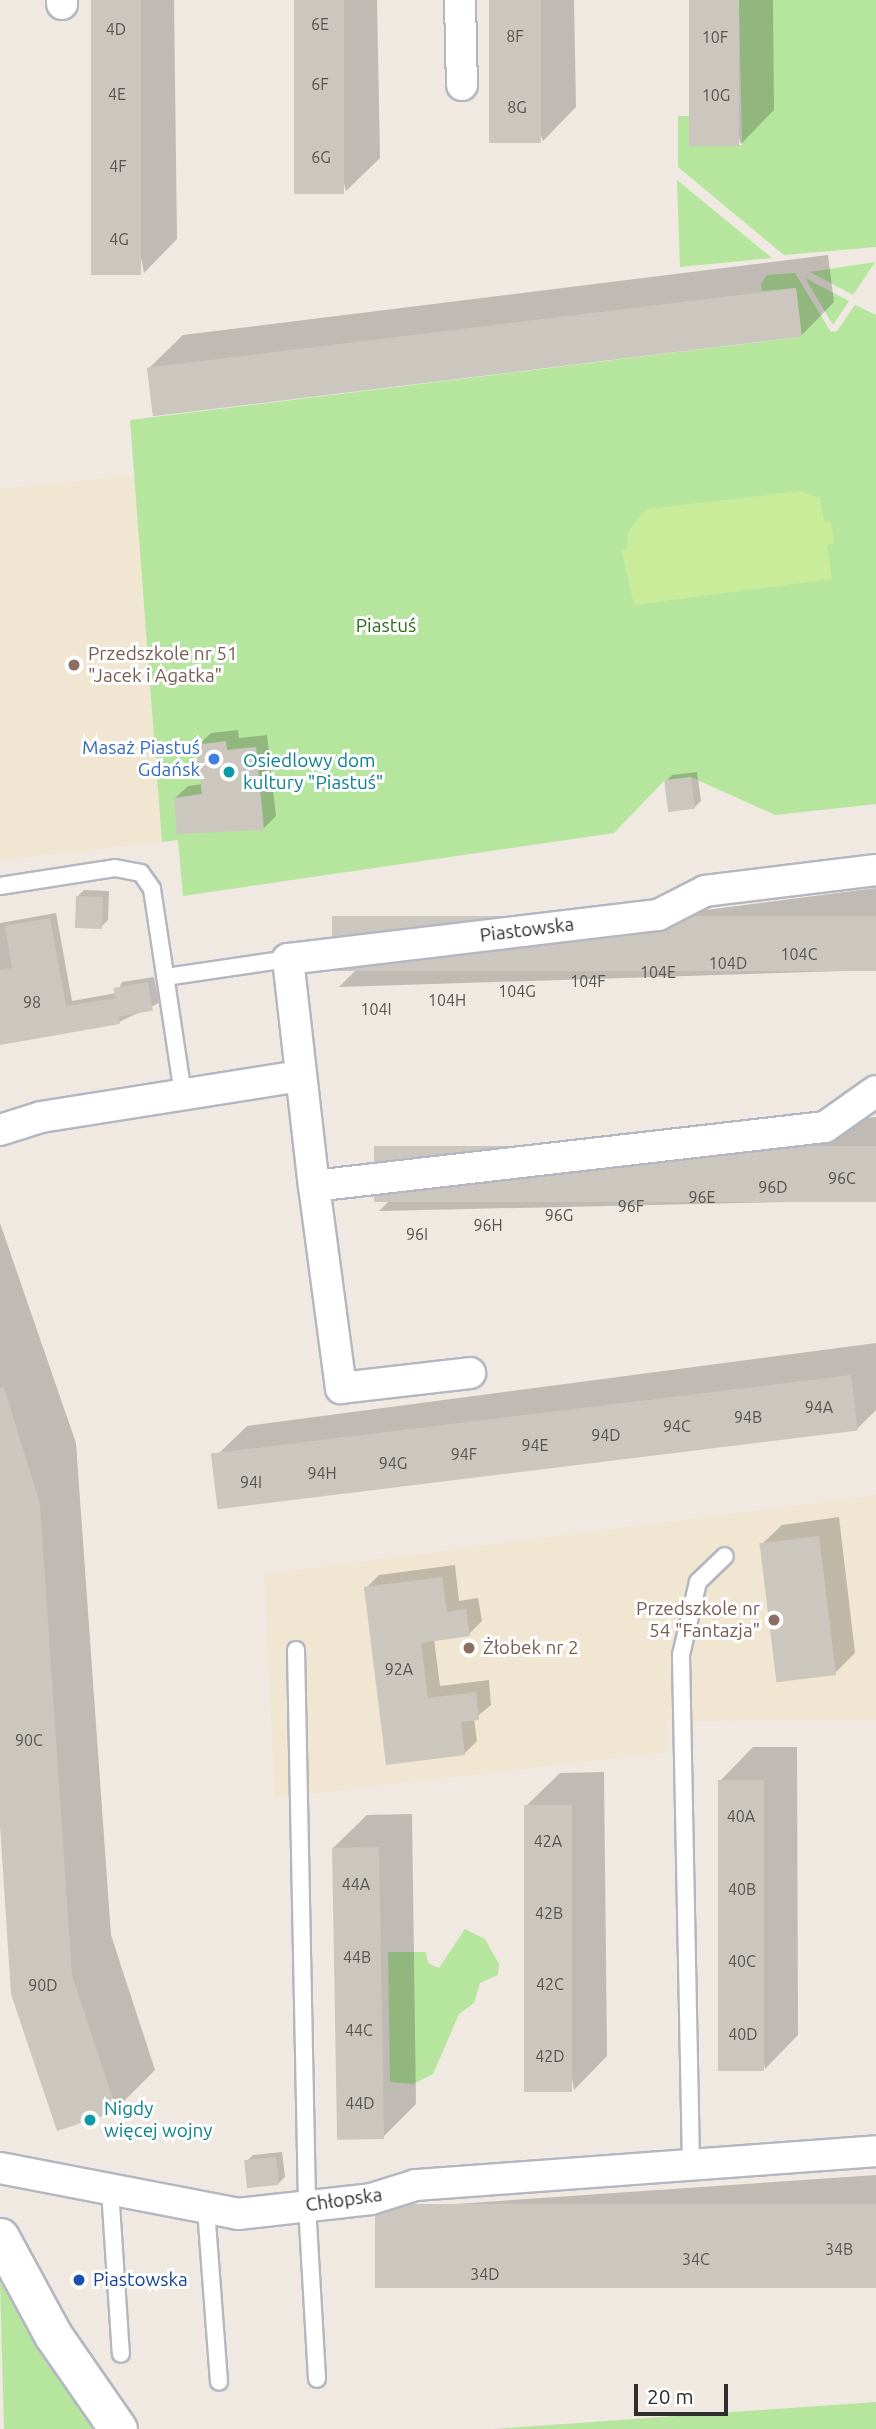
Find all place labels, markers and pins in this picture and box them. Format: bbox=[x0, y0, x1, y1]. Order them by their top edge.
place label: Przedszkole nr 51 "Jacek i Agatka" bbox=[88, 643, 238, 687]
marker: Przedszkole nr 51 "Jacek i Agatka" bbox=[66, 657, 82, 673]
place label: Masaż Piastuś Gdańsk bbox=[82, 737, 200, 781]
place label: Osiedlowy dom kultury "Piastuś" bbox=[243, 750, 383, 794]
marker: Masaż Piastuś Gdańsk bbox=[206, 751, 222, 767]
marker: Osiedlowy dom kultury "Piastuś" bbox=[221, 764, 237, 780]
place label: Przedszkole nr 54 "Fantazja" bbox=[636, 1598, 760, 1642]
marker: Przedszkole nr 54 "Fantazja" bbox=[766, 1612, 782, 1628]
place label: Żłobek nr 2 bbox=[483, 1637, 579, 1659]
marker: Żłobek nr 2 bbox=[461, 1640, 477, 1656]
place label: Nigdy więcej wojny bbox=[104, 2098, 212, 2142]
marker: Nigdy więcej wojny bbox=[82, 2112, 98, 2128]
place label: Piastowska bbox=[93, 2269, 188, 2291]
marker: Piastowska bbox=[71, 2272, 87, 2288]

